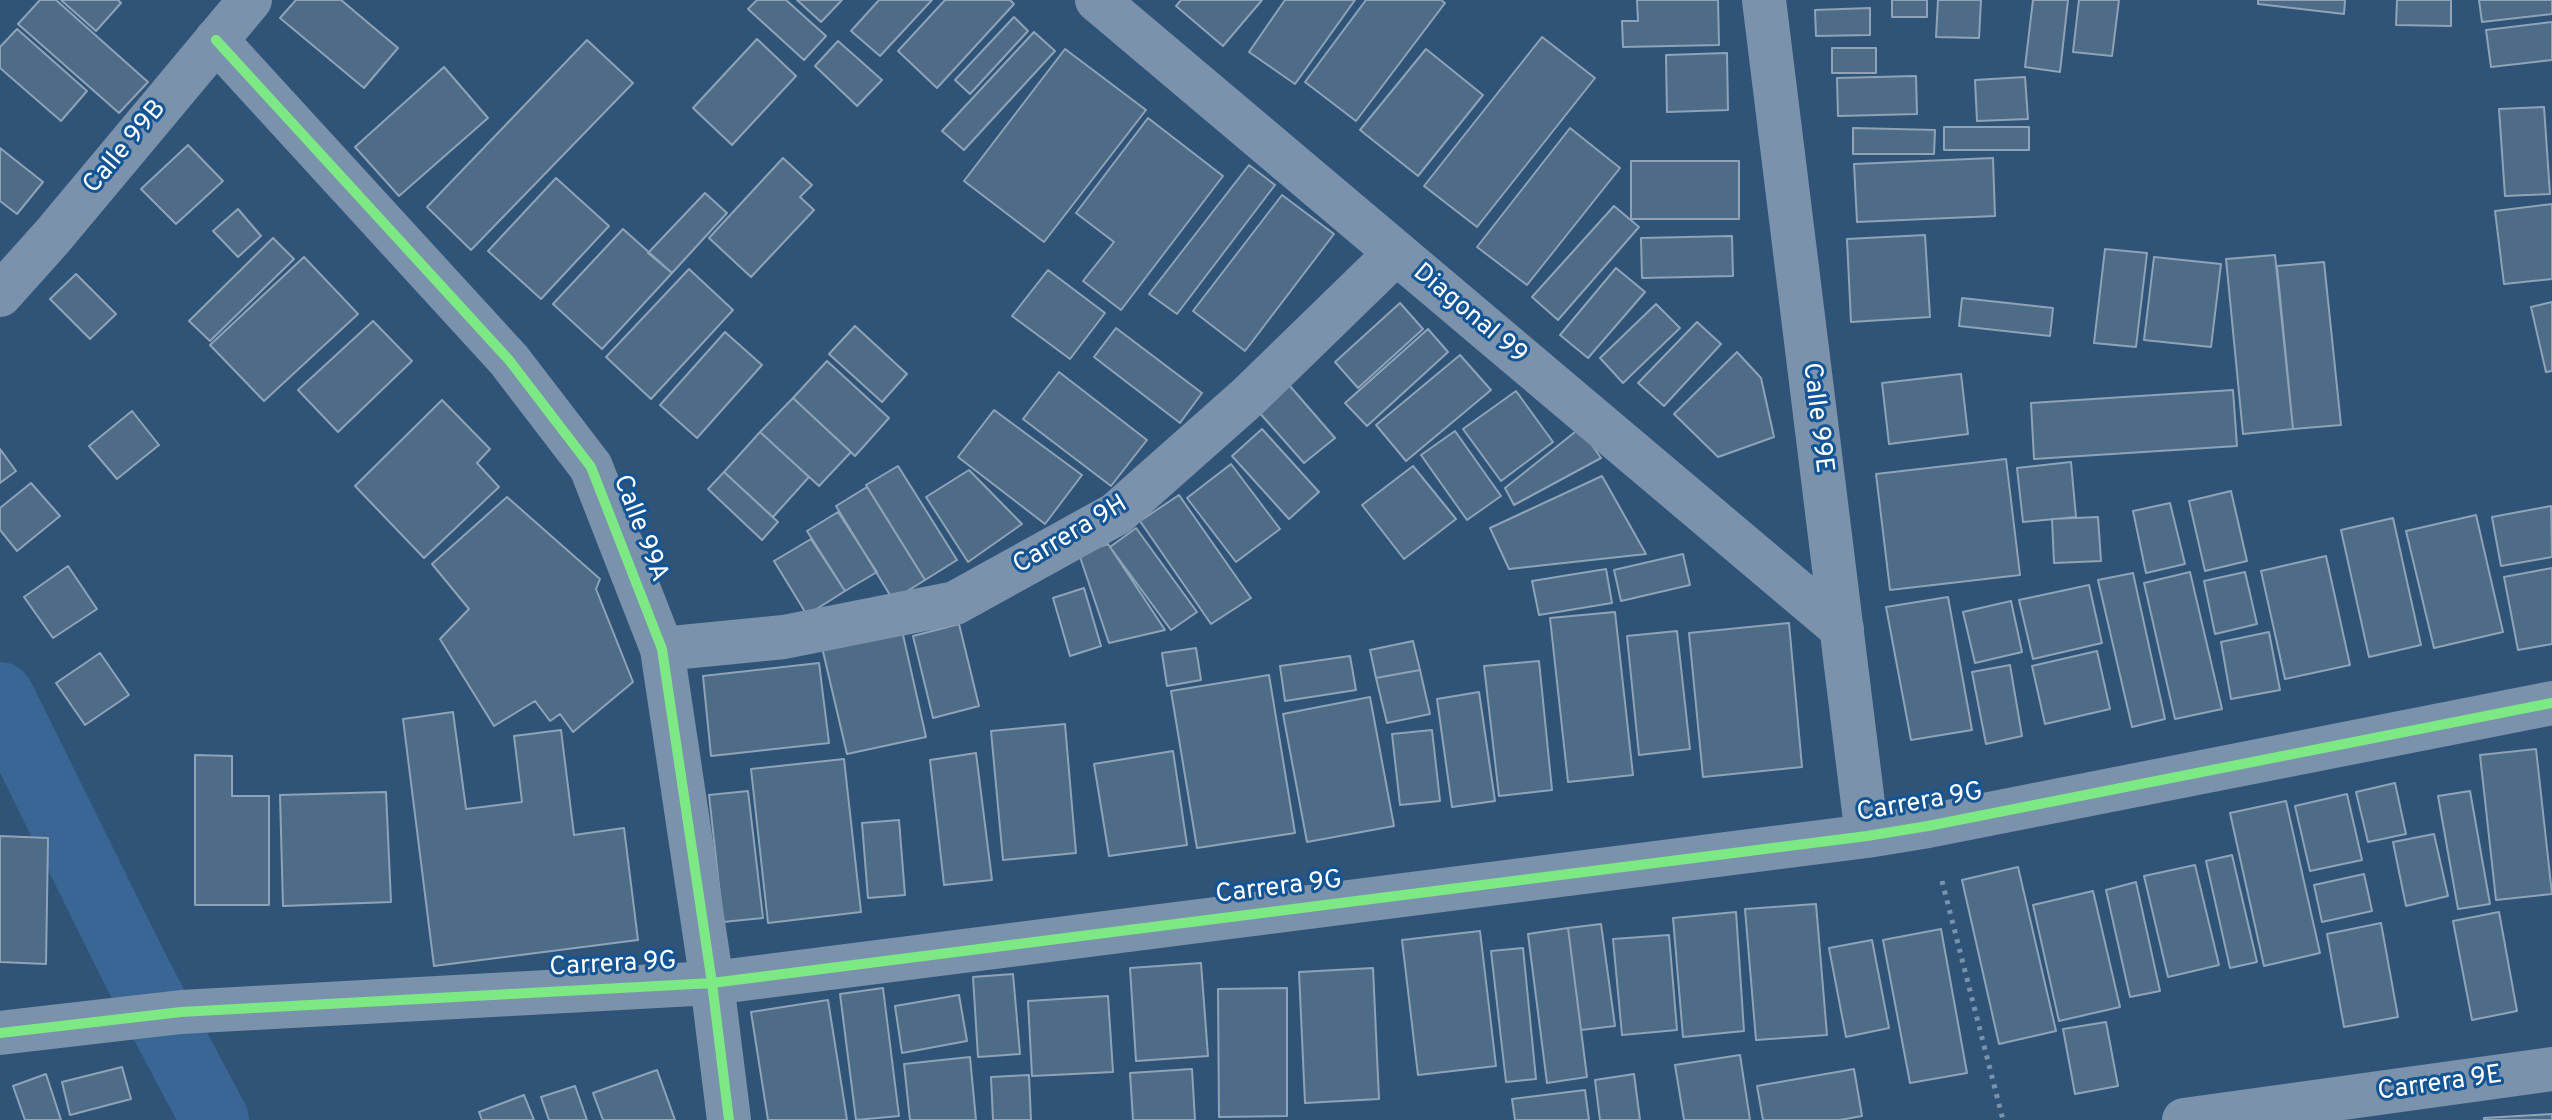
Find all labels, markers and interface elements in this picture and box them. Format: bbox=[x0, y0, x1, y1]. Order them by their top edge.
street label: Calle 99B bbox=[78, 95, 174, 201]
street label: Diagonal 99 bbox=[1405, 258, 1533, 372]
street label: Calle 99E bbox=[1794, 361, 1838, 475]
street label: Calle 99A bbox=[604, 471, 674, 587]
street label: Carrera 9H bbox=[1008, 490, 1134, 582]
street label: Carrera 9G bbox=[1855, 778, 1985, 830]
street label: Carrera 9G bbox=[1214, 866, 1344, 912]
street label: Carrera 9G bbox=[549, 947, 677, 985]
street label: Carrera 9E bbox=[2376, 1061, 2504, 1109]

